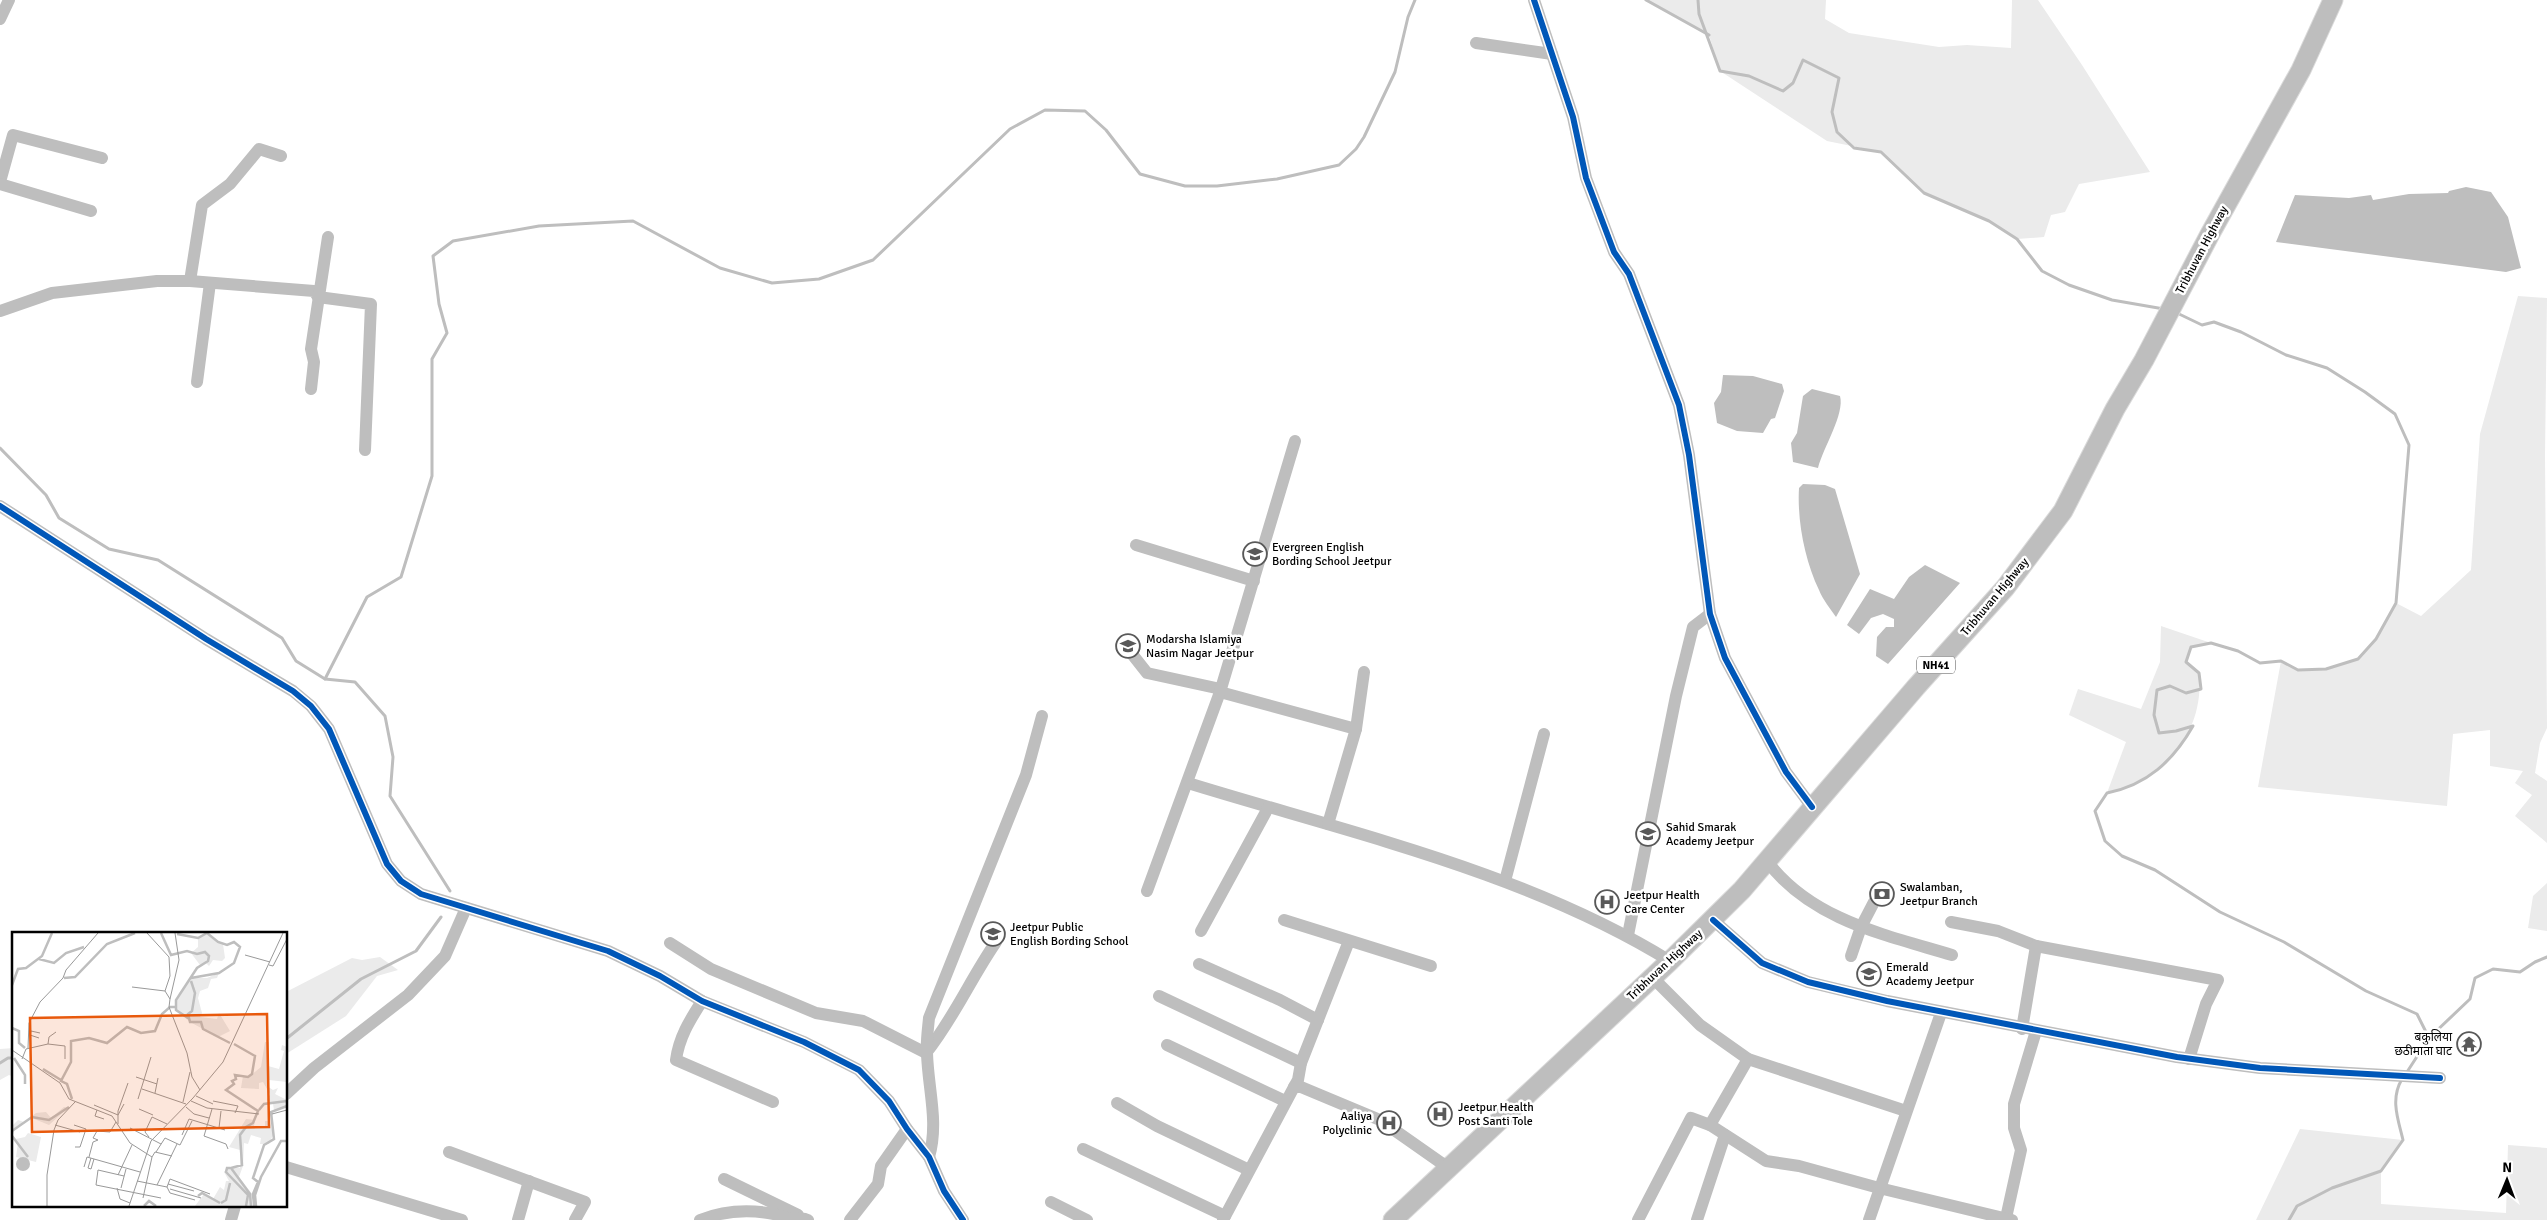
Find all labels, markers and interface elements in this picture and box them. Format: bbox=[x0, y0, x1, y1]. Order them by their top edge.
street label: Tribhuvan Highway bbox=[2172, 203, 2232, 297]
place label: Evergreen English Bording School Jeetpur bbox=[1272, 540, 1392, 569]
school or university icon: Evergreen English Bording School Jeetpur bbox=[1242, 541, 1268, 567]
street label: Tribhuvan Highway bbox=[1958, 555, 2032, 639]
place label: Modarsha Islamiya Nasim Nagar Jeetpur bbox=[1146, 632, 1254, 661]
school or university icon: Modarsha Islamiya Nasim Nagar Jeetpur bbox=[1115, 633, 1141, 659]
road number: NH41 bbox=[1917, 656, 1955, 674]
place label: Sahid Smarak Academy Jeetpur bbox=[1666, 820, 1754, 849]
school or university icon: Sahid Smarak Academy Jeetpur bbox=[1635, 821, 1661, 847]
place label: Swalamban, Jeetpur Branch bbox=[1900, 880, 1978, 909]
bank icon: Swalamban, Jeetpur Branch bbox=[1869, 881, 1895, 907]
place label: Jeetpur Health Care Center bbox=[1624, 888, 1700, 917]
hospital icon: Jeetpur Health Care Center bbox=[1594, 889, 1620, 915]
place label: Jeetpur Public English Bording School bbox=[1010, 920, 1129, 949]
school or university icon: Jeetpur Public English Bording School bbox=[980, 921, 1006, 947]
street label: Tribhuvan Highway bbox=[1624, 926, 1706, 1004]
inset map bbox=[12, 932, 288, 1208]
place label: Emerald Academy Jeetpur bbox=[1886, 960, 1974, 989]
school or university icon: Emerald Academy Jeetpur bbox=[1856, 961, 1882, 987]
place label: बकुलिया छठीमाता घाट bbox=[2394, 1029, 2453, 1059]
temple icon: बकुलिया छठीमाता घाट bbox=[2456, 1031, 2482, 1057]
place label: Jeetpur Health Post Santi Tole bbox=[1458, 1100, 1534, 1129]
hospital icon: Jeetpur Health Post Santi Tole bbox=[1427, 1101, 1453, 1127]
place label: Aaliya Polyclinic bbox=[1323, 1109, 1372, 1138]
hospital icon: Aaliya Polyclinic bbox=[1376, 1110, 1402, 1136]
north arrow bbox=[2482, 1155, 2532, 1205]
text: N bbox=[2502, 1159, 2512, 1176]

